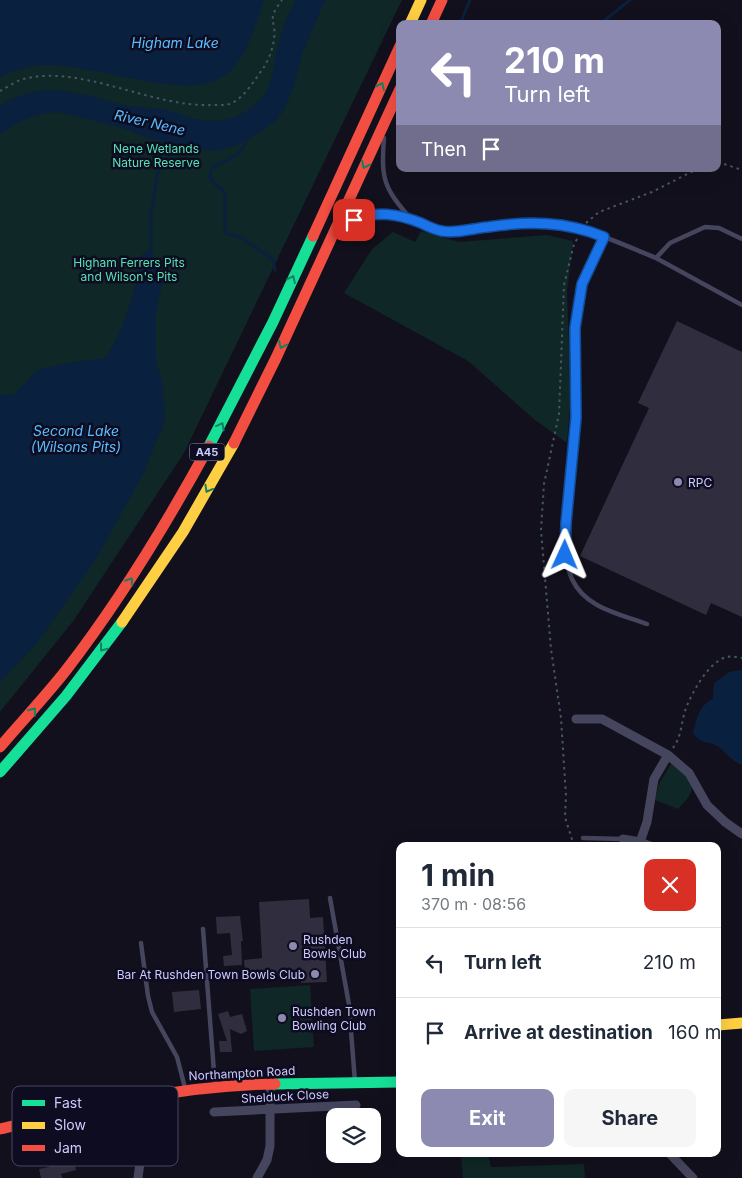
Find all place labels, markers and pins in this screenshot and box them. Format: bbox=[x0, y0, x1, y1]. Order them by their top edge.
pin bbox=[333, 199, 375, 241]
place label: RPC bbox=[688, 475, 712, 490]
marker: RPC bbox=[672, 476, 684, 488]
place label: Rushden Bowls Club bbox=[303, 932, 366, 961]
marker: Rushden Bowls Club bbox=[287, 940, 299, 952]
place label: Bar At Rushden Town Bowls Club bbox=[117, 967, 305, 982]
marker: Bar At Rushden Town Bowls Club bbox=[309, 968, 321, 980]
place label: Rushden Town Bowling Club bbox=[292, 1004, 376, 1033]
marker: Rushden Town Bowling Club bbox=[276, 1012, 288, 1024]

